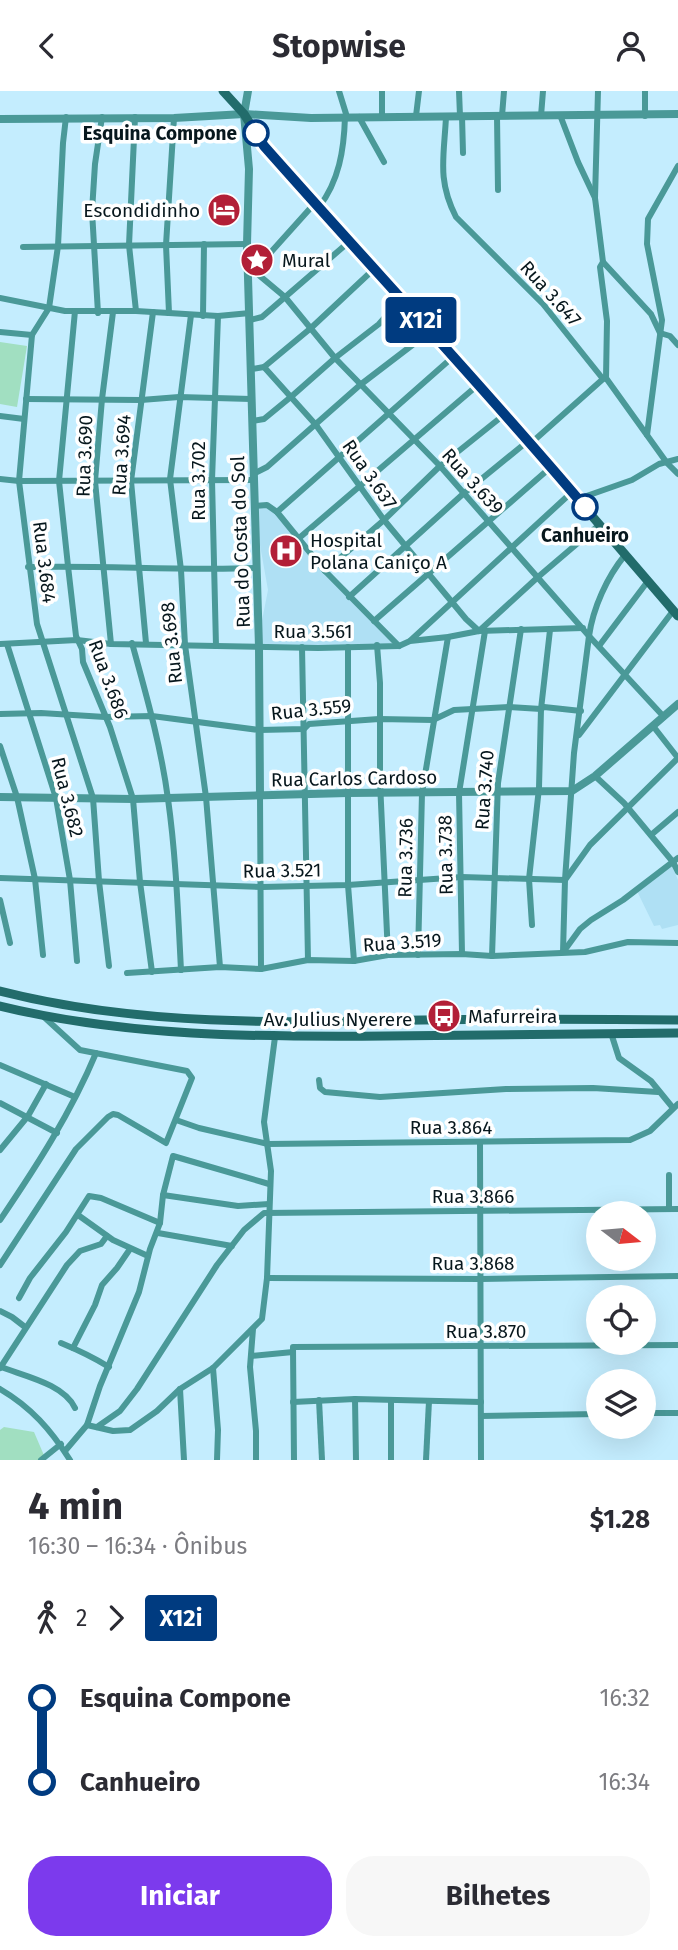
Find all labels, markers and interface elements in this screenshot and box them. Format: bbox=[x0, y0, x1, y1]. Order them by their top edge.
icon: back bbox=[28, 27, 66, 65]
text: Stopwise bbox=[272, 27, 406, 65]
icon: person bbox=[612, 27, 650, 65]
marker: Esquina Compone bbox=[243, 120, 269, 146]
place label: Esquina Compone bbox=[83, 122, 237, 145]
hotel icon: Escondidinho bbox=[205, 191, 243, 229]
place label: Escondidinho bbox=[83, 199, 200, 222]
place icon: Mural bbox=[238, 241, 276, 279]
place label: Mural bbox=[282, 249, 331, 272]
street label: Rua 3.647 bbox=[515, 256, 586, 331]
line badge: X12i bbox=[372, 297, 470, 343]
text: X12i bbox=[399, 306, 443, 334]
street label: Rua 3.694 bbox=[107, 414, 136, 496]
street label: Rua 3.690 bbox=[72, 415, 97, 497]
street label: Rua 3.637 bbox=[337, 435, 402, 513]
street label: Rua 3.702 bbox=[187, 441, 210, 521]
street label: Rua 3.639 bbox=[437, 444, 508, 519]
street label: Rua do Costa do Sol bbox=[226, 455, 255, 628]
marker: Canhueiro bbox=[572, 494, 598, 520]
street label: Rua 3.684 bbox=[28, 520, 61, 604]
place label: Canhueiro bbox=[541, 524, 629, 547]
place label: Hospital Polana Caniço A bbox=[310, 529, 447, 574]
hospital icon: Hospital Polana Caniço A bbox=[267, 532, 305, 570]
street label: Rua 3.698 bbox=[156, 601, 187, 685]
street label: Rua 3.561 bbox=[273, 620, 353, 643]
street label: Rua 3.686 bbox=[84, 636, 133, 722]
street label: Rua 3.559 bbox=[270, 694, 352, 725]
street label: Rua 3.740 bbox=[470, 749, 499, 831]
street label: Rua 3.682 bbox=[46, 755, 89, 839]
street label: Rua Carlos Cardoso bbox=[271, 766, 437, 791]
street label: Rua 3.738 bbox=[433, 815, 458, 895]
street label: Rua 3.736 bbox=[393, 818, 418, 898]
street label: Rua 3.521 bbox=[243, 858, 322, 883]
street label: Rua 3.519 bbox=[362, 928, 442, 957]
bus stop icon: Mafurreira bbox=[425, 997, 463, 1035]
place label: Mafurreira bbox=[468, 1005, 557, 1028]
street label: Av. Julius Nyerere bbox=[264, 1008, 412, 1031]
street label: Rua 3.864 bbox=[410, 1116, 492, 1139]
street label: Rua 3.866 bbox=[432, 1185, 514, 1208]
north arrow bbox=[586, 1201, 656, 1271]
map controls bbox=[586, 1201, 656, 1439]
street label: Rua 3.868 bbox=[431, 1252, 515, 1275]
button: locate bbox=[586, 1285, 656, 1355]
street label: Rua 3.870 bbox=[446, 1320, 526, 1343]
button: layers bbox=[586, 1369, 656, 1439]
text: 4 min bbox=[28, 1483, 123, 1529]
text: $1.28 bbox=[590, 1504, 650, 1535]
text: 16:30 – 16:34 · Ônibus bbox=[28, 1532, 247, 1560]
icon: walk bbox=[28, 1599, 66, 1637]
icon: forward bbox=[97, 1599, 135, 1637]
text: 2 bbox=[76, 1604, 87, 1632]
text: X12i bbox=[159, 1604, 203, 1632]
text: Esquina Compone bbox=[80, 1683, 291, 1714]
text: 16:32 bbox=[599, 1684, 650, 1712]
text: Canhueiro bbox=[80, 1767, 200, 1798]
text: 16:34 bbox=[598, 1768, 650, 1796]
button: Iniciar bbox=[28, 1856, 332, 1936]
button: Bilhetes bbox=[346, 1856, 650, 1936]

